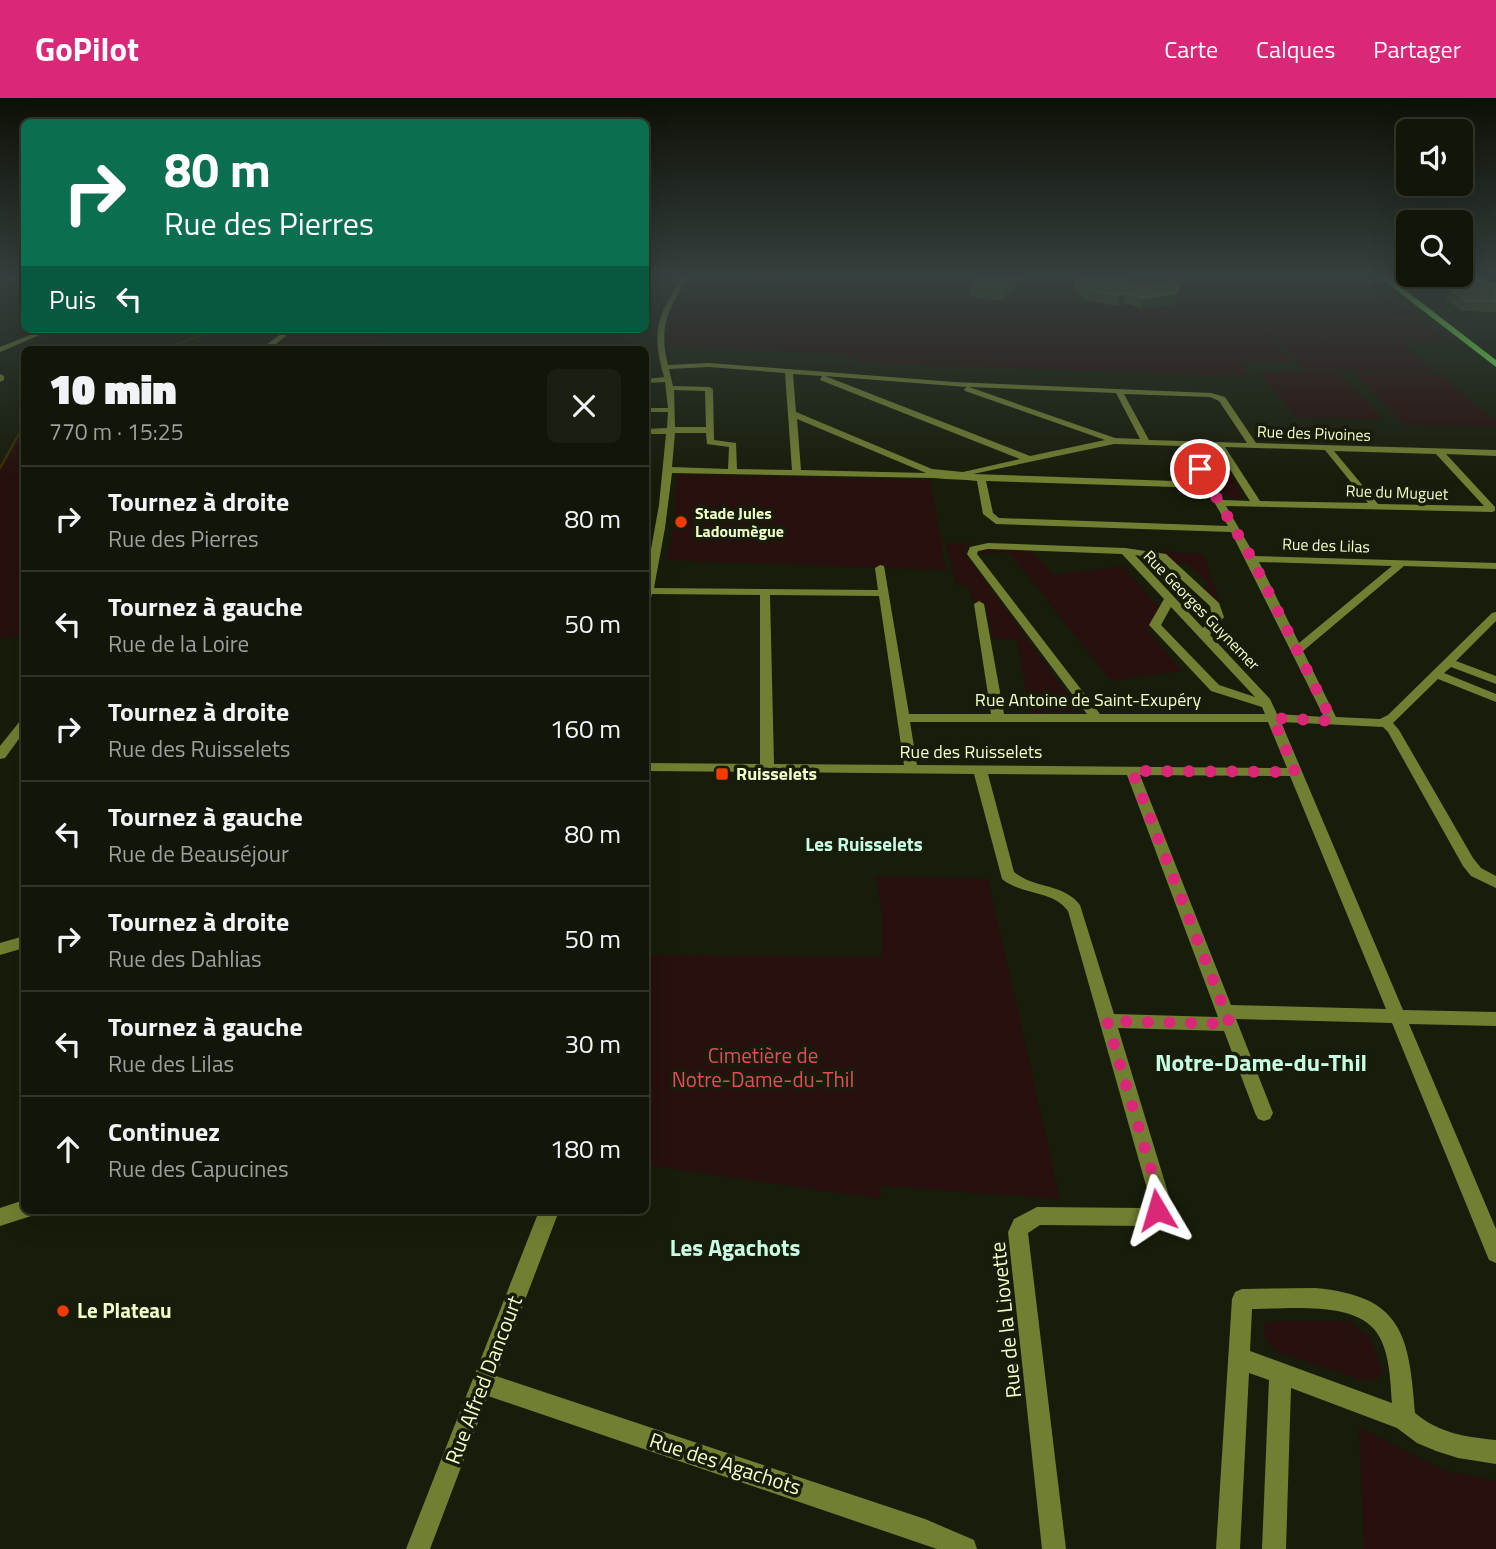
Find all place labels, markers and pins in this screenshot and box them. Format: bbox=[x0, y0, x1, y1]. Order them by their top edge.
pin bbox=[1170, 439, 1230, 499]
place label: Stade Jules Ladoumègue bbox=[695, 501, 784, 543]
marker: Stade Jules Ladoumègue bbox=[673, 514, 689, 530]
place label: Ruisselets bbox=[736, 760, 817, 787]
marker: Ruisselets bbox=[714, 766, 730, 782]
place label: Le Plateau bbox=[77, 1294, 172, 1326]
marker: Le Plateau bbox=[55, 1303, 71, 1319]

